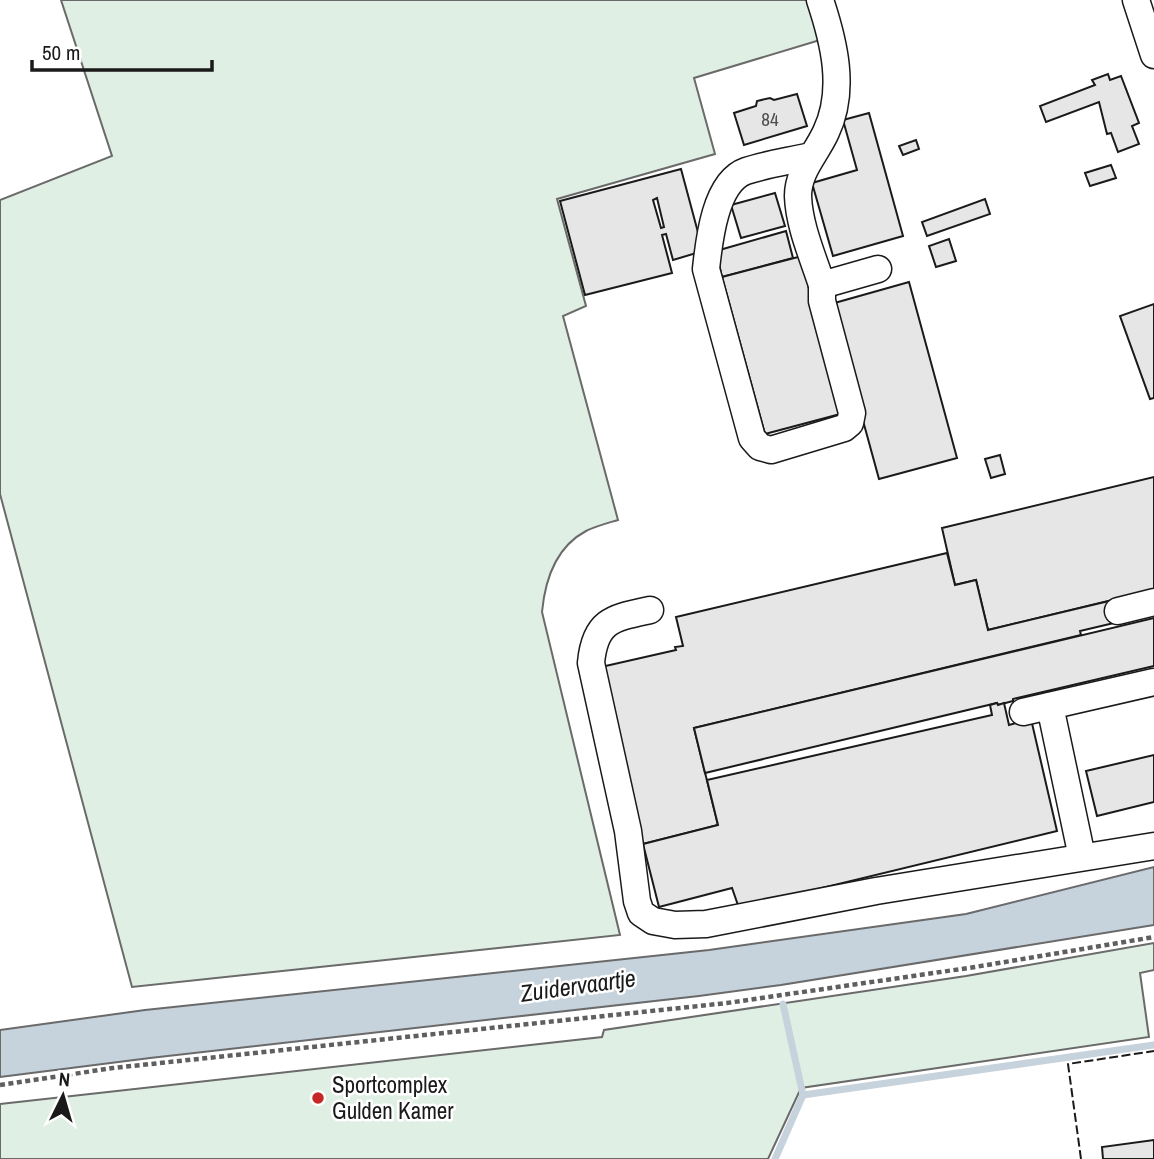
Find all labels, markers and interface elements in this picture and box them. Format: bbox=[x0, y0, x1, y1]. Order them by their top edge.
scale bar bbox=[32, 28, 212, 72]
text: 50 m bbox=[42, 38, 80, 67]
house number: 84 bbox=[761, 106, 779, 132]
water label: Zuidervaartje bbox=[517, 961, 638, 1009]
north arrow bbox=[28, 1061, 98, 1131]
text: N bbox=[58, 1066, 71, 1093]
place label: Sportcomplex Gulden Kamer bbox=[332, 1069, 454, 1126]
marker: Sportcomplex Gulden Kamer bbox=[310, 1090, 326, 1106]

